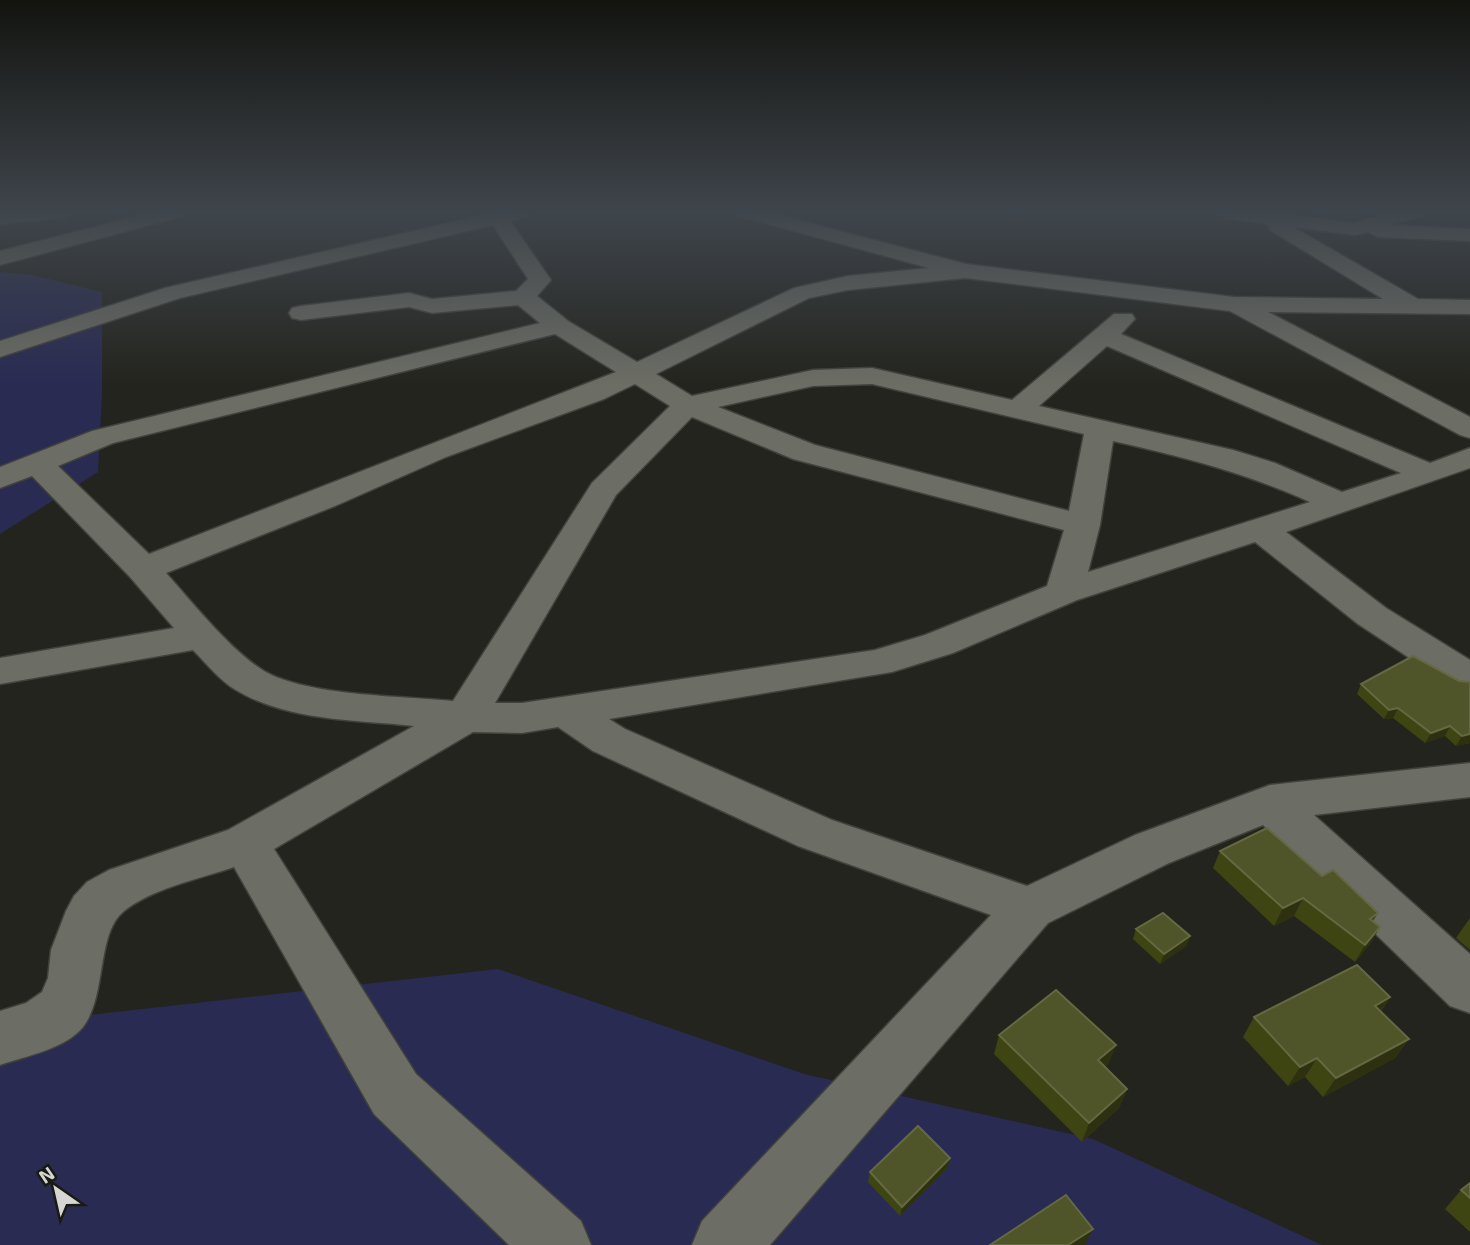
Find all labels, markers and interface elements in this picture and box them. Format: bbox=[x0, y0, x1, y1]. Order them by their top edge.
north arrow bbox=[21, 1154, 91, 1224]
text: N bbox=[34, 1161, 58, 1188]

